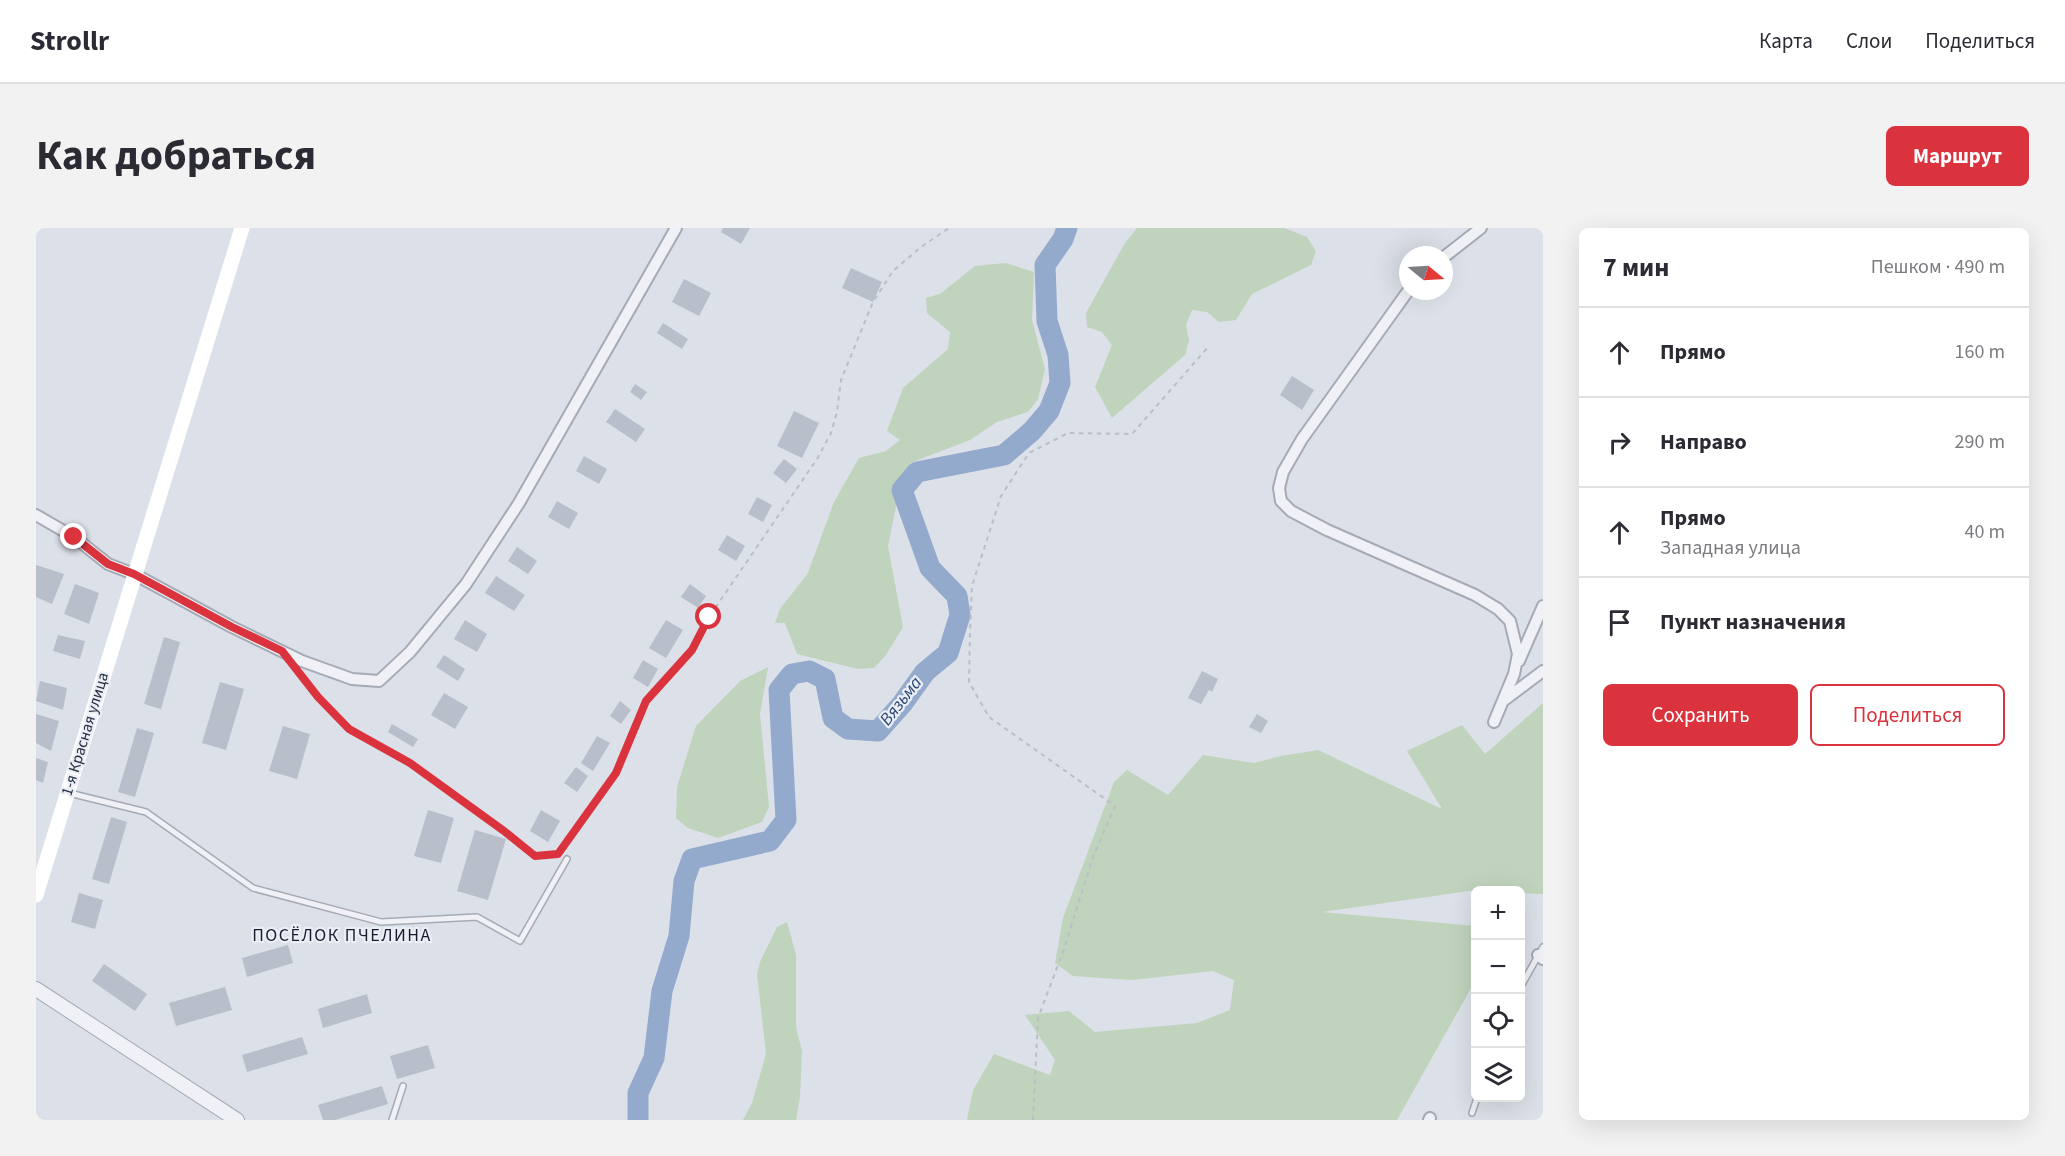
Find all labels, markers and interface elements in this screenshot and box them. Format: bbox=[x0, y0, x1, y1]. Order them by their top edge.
text: Strollr bbox=[30, 21, 109, 61]
text: Карта bbox=[1759, 26, 1813, 56]
text: Слои bbox=[1846, 26, 1892, 56]
text: Поделиться bbox=[1925, 26, 2035, 56]
text: Как добраться bbox=[36, 126, 316, 186]
button: Маршрут bbox=[1886, 126, 2029, 186]
north arrow bbox=[1399, 246, 1453, 300]
text: 7 мин bbox=[1603, 249, 1669, 286]
text: Пешком · 490 m bbox=[1871, 253, 2005, 281]
icon: ahead bbox=[1603, 336, 1636, 369]
text: Прямо bbox=[1660, 336, 1726, 368]
text: 160 m bbox=[1955, 338, 2005, 366]
icon: right bbox=[1603, 426, 1636, 459]
text: Направо bbox=[1660, 426, 1747, 458]
text: 290 m bbox=[1955, 428, 2005, 456]
text: Прямо bbox=[1660, 502, 1726, 534]
icon: ahead bbox=[1603, 516, 1636, 549]
text: 40 m bbox=[1965, 518, 2005, 546]
route end bbox=[60, 523, 86, 549]
text: Западная улица bbox=[1660, 534, 1801, 562]
route start bbox=[695, 603, 721, 629]
icon: arrive bbox=[1603, 606, 1636, 639]
text: Пункт назначения bbox=[1660, 606, 1846, 638]
street label: 1-я Красная улица bbox=[56, 670, 114, 798]
water label: Вязьма bbox=[874, 671, 928, 731]
button: Сохранить bbox=[1603, 684, 1798, 746]
button: Поделиться bbox=[1810, 684, 2005, 746]
map controls bbox=[1471, 886, 1525, 1102]
button: + bbox=[1471, 886, 1525, 940]
district label: ПОСЁЛОК ПЧЕЛИНА bbox=[252, 923, 432, 948]
button: − bbox=[1471, 940, 1525, 994]
button: locate bbox=[1471, 994, 1525, 1048]
button: layers bbox=[1471, 1048, 1525, 1102]

